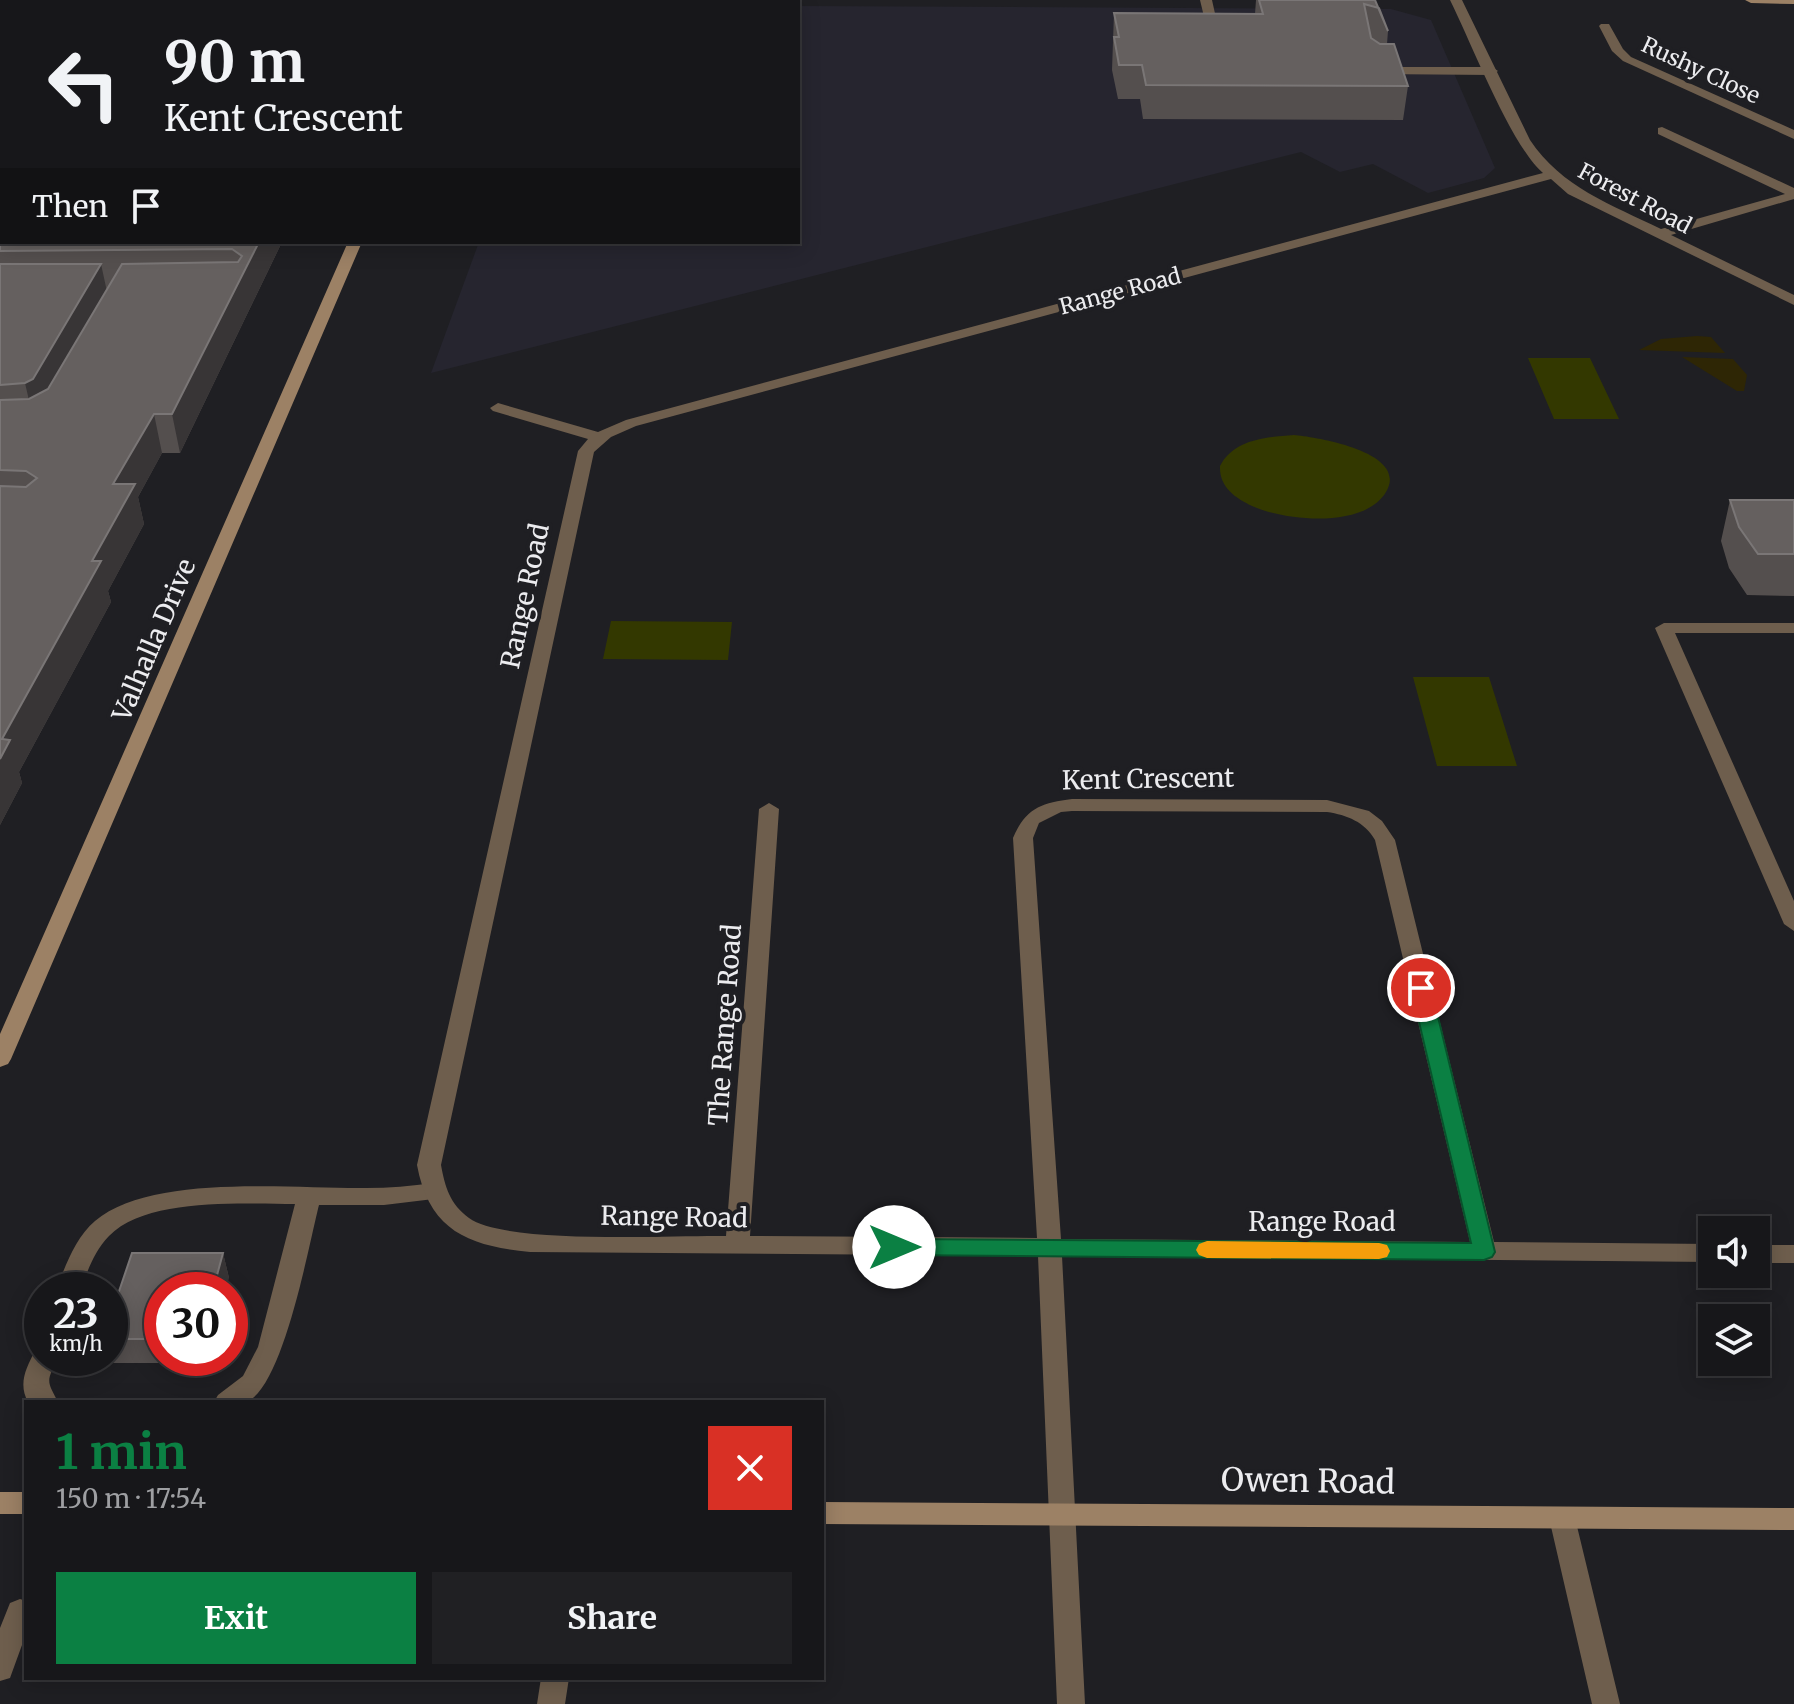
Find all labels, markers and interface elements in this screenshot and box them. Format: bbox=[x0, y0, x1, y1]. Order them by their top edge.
text: 90 m bbox=[164, 27, 305, 97]
street label: Rushy Close bbox=[1637, 30, 1765, 110]
icon: left bbox=[32, 32, 136, 136]
text: Kent Crescent bbox=[164, 96, 403, 141]
street label: Forest Road bbox=[1574, 156, 1696, 240]
icon: arrive bbox=[124, 184, 168, 228]
text: Then bbox=[32, 187, 108, 225]
street label: Range Road bbox=[1056, 261, 1184, 321]
street label: Range Road bbox=[493, 520, 556, 671]
street label: Valhalla Drive bbox=[104, 554, 203, 727]
street label: Kent Crescent bbox=[1061, 760, 1235, 797]
street label: The Range Road bbox=[701, 922, 748, 1127]
pin bbox=[1387, 954, 1455, 1022]
icon: arrive bbox=[1399, 966, 1443, 1010]
street label: Range Road bbox=[600, 1199, 748, 1234]
position arrow bbox=[852, 1205, 936, 1289]
street label: Range Road bbox=[1248, 1205, 1396, 1238]
map controls bbox=[1698, 1216, 1770, 1376]
button: sound bbox=[1698, 1216, 1770, 1288]
speed limit sign: 30 bbox=[144, 1272, 248, 1376]
text: 23 bbox=[53, 1289, 99, 1339]
button: layers bbox=[1698, 1304, 1770, 1376]
text: km/h bbox=[50, 1331, 102, 1356]
text: 1 min bbox=[56, 1422, 187, 1482]
button: close bbox=[708, 1426, 792, 1510]
street label: Owen Road bbox=[1221, 1459, 1395, 1503]
text: 150 m · 17:54 bbox=[56, 1482, 206, 1515]
button: Exit bbox=[56, 1572, 416, 1664]
button: Share bbox=[432, 1572, 792, 1664]

